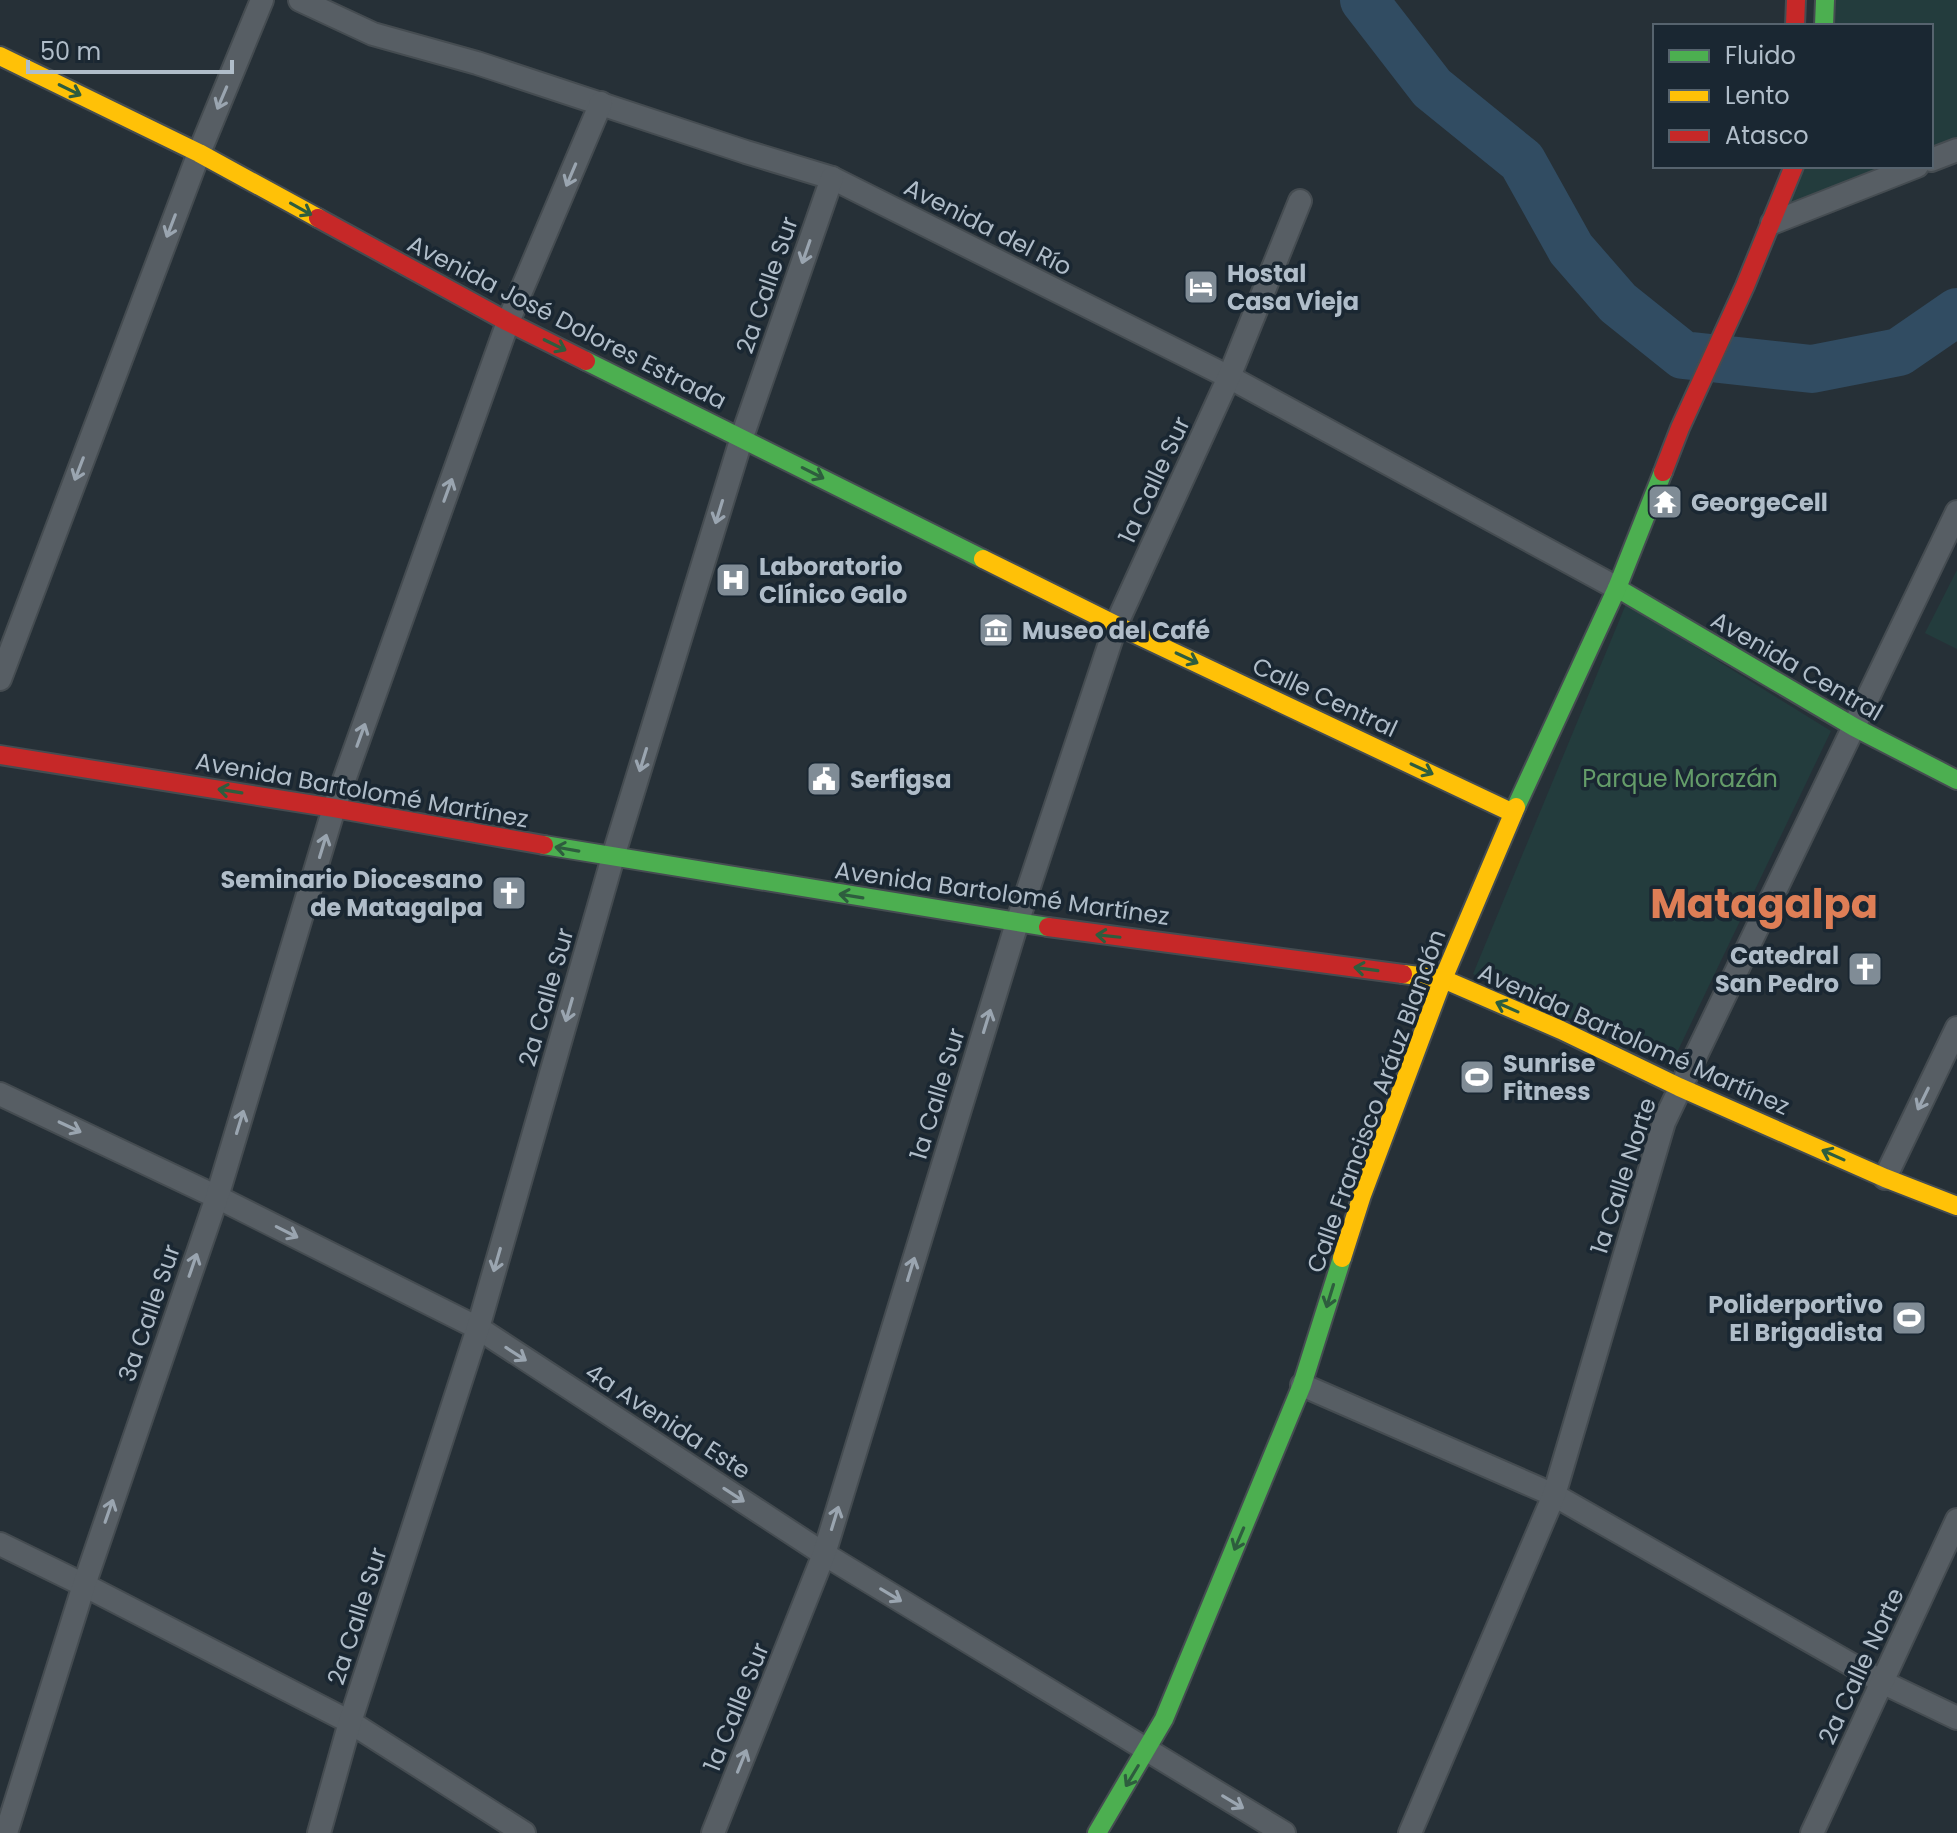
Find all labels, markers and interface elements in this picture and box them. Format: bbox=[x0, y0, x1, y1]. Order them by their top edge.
scale bar bbox=[28, 24, 232, 74]
legend bbox=[1653, 24, 1933, 168]
text: 50 m bbox=[40, 35, 101, 68]
text: Fluido bbox=[1725, 39, 1796, 72]
text: Lento bbox=[1725, 79, 1790, 112]
one-way arrow bbox=[58, 83, 82, 98]
one-way arrow bbox=[213, 85, 228, 110]
text: Atasco bbox=[1725, 119, 1809, 152]
one-way arrow bbox=[562, 162, 577, 186]
street label: Avenida del Río bbox=[899, 171, 1077, 283]
one-way arrow bbox=[289, 202, 312, 218]
street label: 2a Calle Sur bbox=[728, 212, 806, 358]
one-way arrow bbox=[163, 213, 177, 238]
street label: Avenida José Dolores Estrada bbox=[402, 227, 732, 417]
one-way arrow bbox=[798, 239, 813, 264]
place label: Hostal Casa Vieja bbox=[1227, 257, 1359, 318]
hotel icon: Hostal Casa Vieja bbox=[1182, 268, 1220, 306]
one-way arrow bbox=[542, 338, 566, 353]
street label: 1a Calle Sur bbox=[1110, 411, 1198, 549]
one-way arrow bbox=[71, 456, 85, 481]
one-way arrow bbox=[800, 466, 824, 481]
one-way arrow bbox=[442, 478, 457, 503]
temple icon: GeorgeCell bbox=[1646, 483, 1684, 521]
place label: GeorgeCell bbox=[1691, 486, 1828, 519]
one-way arrow bbox=[711, 498, 726, 524]
place label: Laboratorio Clínico Galo bbox=[759, 550, 907, 611]
hospital icon: Laboratorio Clínico Galo bbox=[714, 561, 752, 599]
street label: Avenida Central bbox=[1705, 603, 1889, 729]
museum icon: Museo del Café bbox=[977, 611, 1015, 649]
place label: Museo del Café bbox=[1022, 614, 1210, 647]
street label: Calle Central bbox=[1247, 649, 1403, 745]
one-way arrow bbox=[1174, 651, 1198, 666]
one-way arrow bbox=[354, 722, 369, 747]
street label: Avenida Bartolomé Martínez bbox=[193, 744, 531, 836]
one-way arrow bbox=[635, 747, 650, 773]
public building icon: Serfigsa bbox=[805, 760, 843, 798]
one-way arrow bbox=[1409, 762, 1433, 777]
park label: Parque Morazán bbox=[1582, 762, 1778, 795]
place label: Serfigsa bbox=[850, 763, 952, 796]
one-way arrow bbox=[218, 783, 243, 798]
one-way arrow bbox=[316, 834, 331, 860]
one-way arrow bbox=[555, 840, 580, 855]
street label: Avenida Bartolomé Martínez bbox=[833, 853, 1171, 933]
place label: Seminario Diocesano de Matagalpa bbox=[220, 863, 483, 924]
church icon: Seminario Diocesano de Matagalpa bbox=[490, 874, 528, 912]
district label: Matagalpa bbox=[1650, 876, 1878, 932]
one-way arrow bbox=[839, 887, 865, 902]
street label: 2a Calle Sur bbox=[510, 924, 582, 1070]
street label: Calle Francisco Aráuz Blandón bbox=[1298, 925, 1454, 1277]
one-way arrow bbox=[1095, 929, 1122, 944]
place label: Catedral San Pedro bbox=[1715, 939, 1839, 1000]
church icon: Catedral San Pedro bbox=[1846, 950, 1884, 988]
street label: Avenida Bartolomé Martínez bbox=[1473, 955, 1795, 1123]
one-way arrow bbox=[1354, 961, 1379, 976]
one-way arrow bbox=[561, 996, 576, 1022]
one-way arrow bbox=[1495, 999, 1520, 1014]
one-way arrow bbox=[980, 1008, 995, 1034]
street label: 1a Calle Sur bbox=[901, 1024, 973, 1164]
place label: Sunrise Fitness bbox=[1503, 1047, 1596, 1108]
sports icon: Sunrise Fitness bbox=[1458, 1058, 1496, 1096]
one-way arrow bbox=[1915, 1086, 1930, 1110]
street label: 1a Calle Norte bbox=[1582, 1093, 1664, 1259]
one-way arrow bbox=[234, 1110, 248, 1135]
one-way arrow bbox=[58, 1120, 82, 1135]
one-way arrow bbox=[1821, 1147, 1845, 1162]
one-way arrow bbox=[274, 1225, 298, 1240]
street label: 3a Calle Sur bbox=[110, 1240, 188, 1386]
one-way arrow bbox=[489, 1246, 504, 1272]
one-way arrow bbox=[187, 1253, 202, 1278]
one-way arrow bbox=[904, 1257, 919, 1283]
one-way arrow bbox=[1322, 1283, 1336, 1308]
place label: Poliderportivo El Brigadista bbox=[1708, 1288, 1883, 1349]
sports icon: Poliderportivo El Brigadista bbox=[1890, 1299, 1928, 1337]
one-way arrow bbox=[505, 1345, 527, 1362]
street label: 4a Avenida Este bbox=[579, 1355, 757, 1487]
one-way arrow bbox=[723, 1487, 745, 1504]
one-way arrow bbox=[103, 1499, 118, 1524]
one-way arrow bbox=[829, 1506, 844, 1531]
one-way arrow bbox=[1230, 1526, 1245, 1551]
street label: 2a Calle Sur bbox=[319, 1543, 395, 1689]
street label: 2a Calle Norte bbox=[1810, 1582, 1912, 1750]
one-way arrow bbox=[879, 1587, 902, 1603]
street label: 1a Calle Sur bbox=[695, 1637, 777, 1776]
one-way arrow bbox=[736, 1749, 750, 1774]
one-way arrow bbox=[1124, 1764, 1140, 1787]
one-way arrow bbox=[1221, 1794, 1244, 1810]

